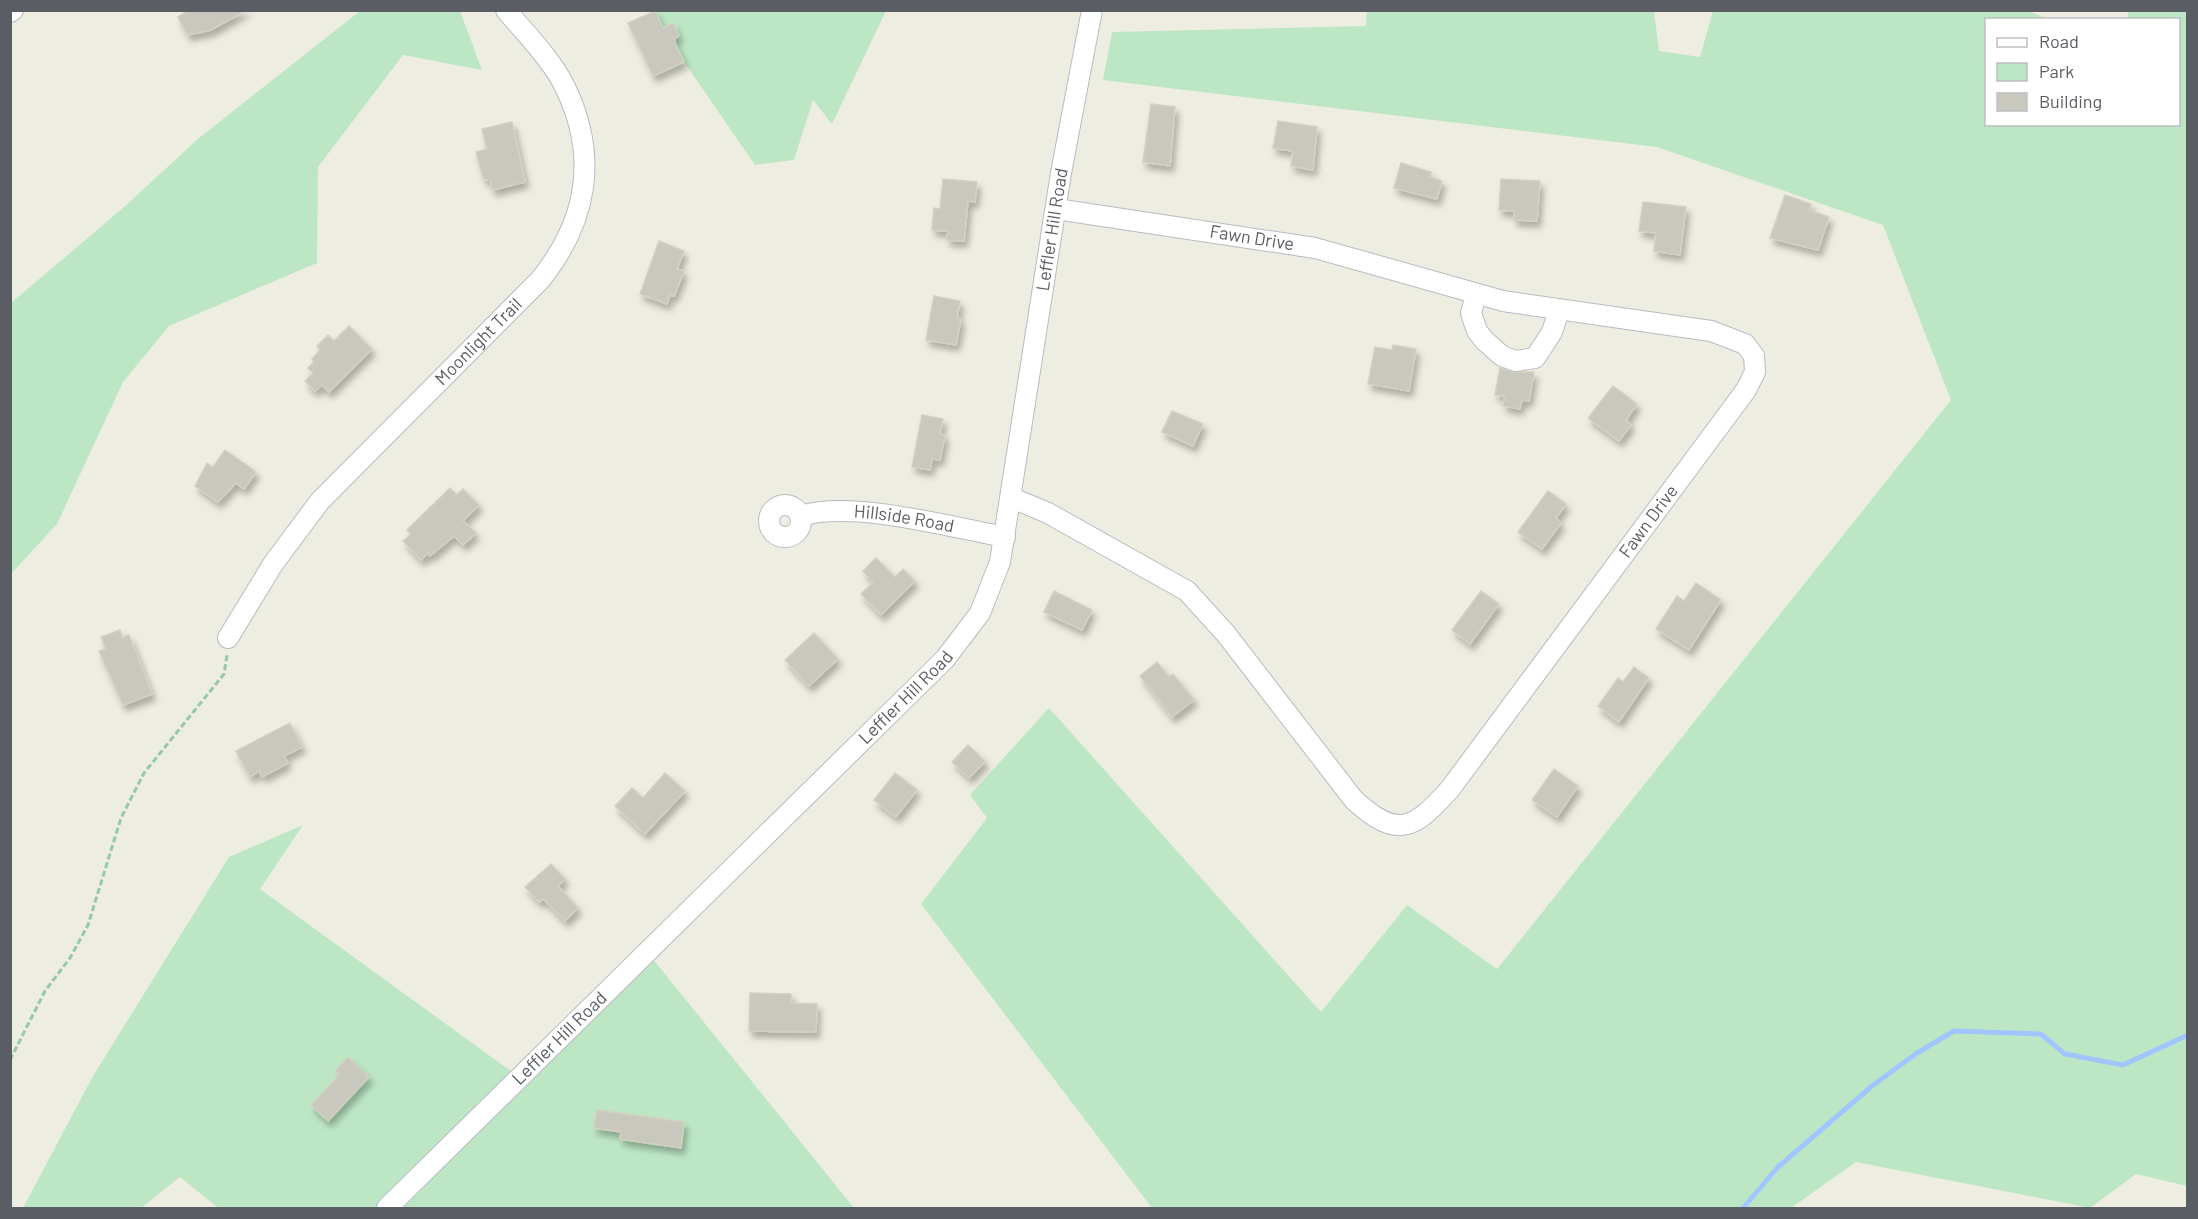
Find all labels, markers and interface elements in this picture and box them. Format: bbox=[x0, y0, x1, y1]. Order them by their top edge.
legend bbox=[1985, 18, 2180, 126]
text: Road bbox=[2039, 30, 2079, 52]
text: Park bbox=[2039, 60, 2074, 82]
text: Building bbox=[2039, 90, 2102, 112]
street label: Leffler Hill Road bbox=[1031, 166, 1072, 292]
street label: Fawn Drive bbox=[1208, 219, 1296, 255]
street label: Moonlight Trail bbox=[430, 293, 526, 389]
street label: Fawn Drive bbox=[1613, 480, 1682, 562]
street label: Hillside Road bbox=[853, 499, 956, 536]
street label: Leffler Hill Road bbox=[853, 646, 957, 748]
street label: Leffler Hill Road bbox=[507, 986, 611, 1089]

